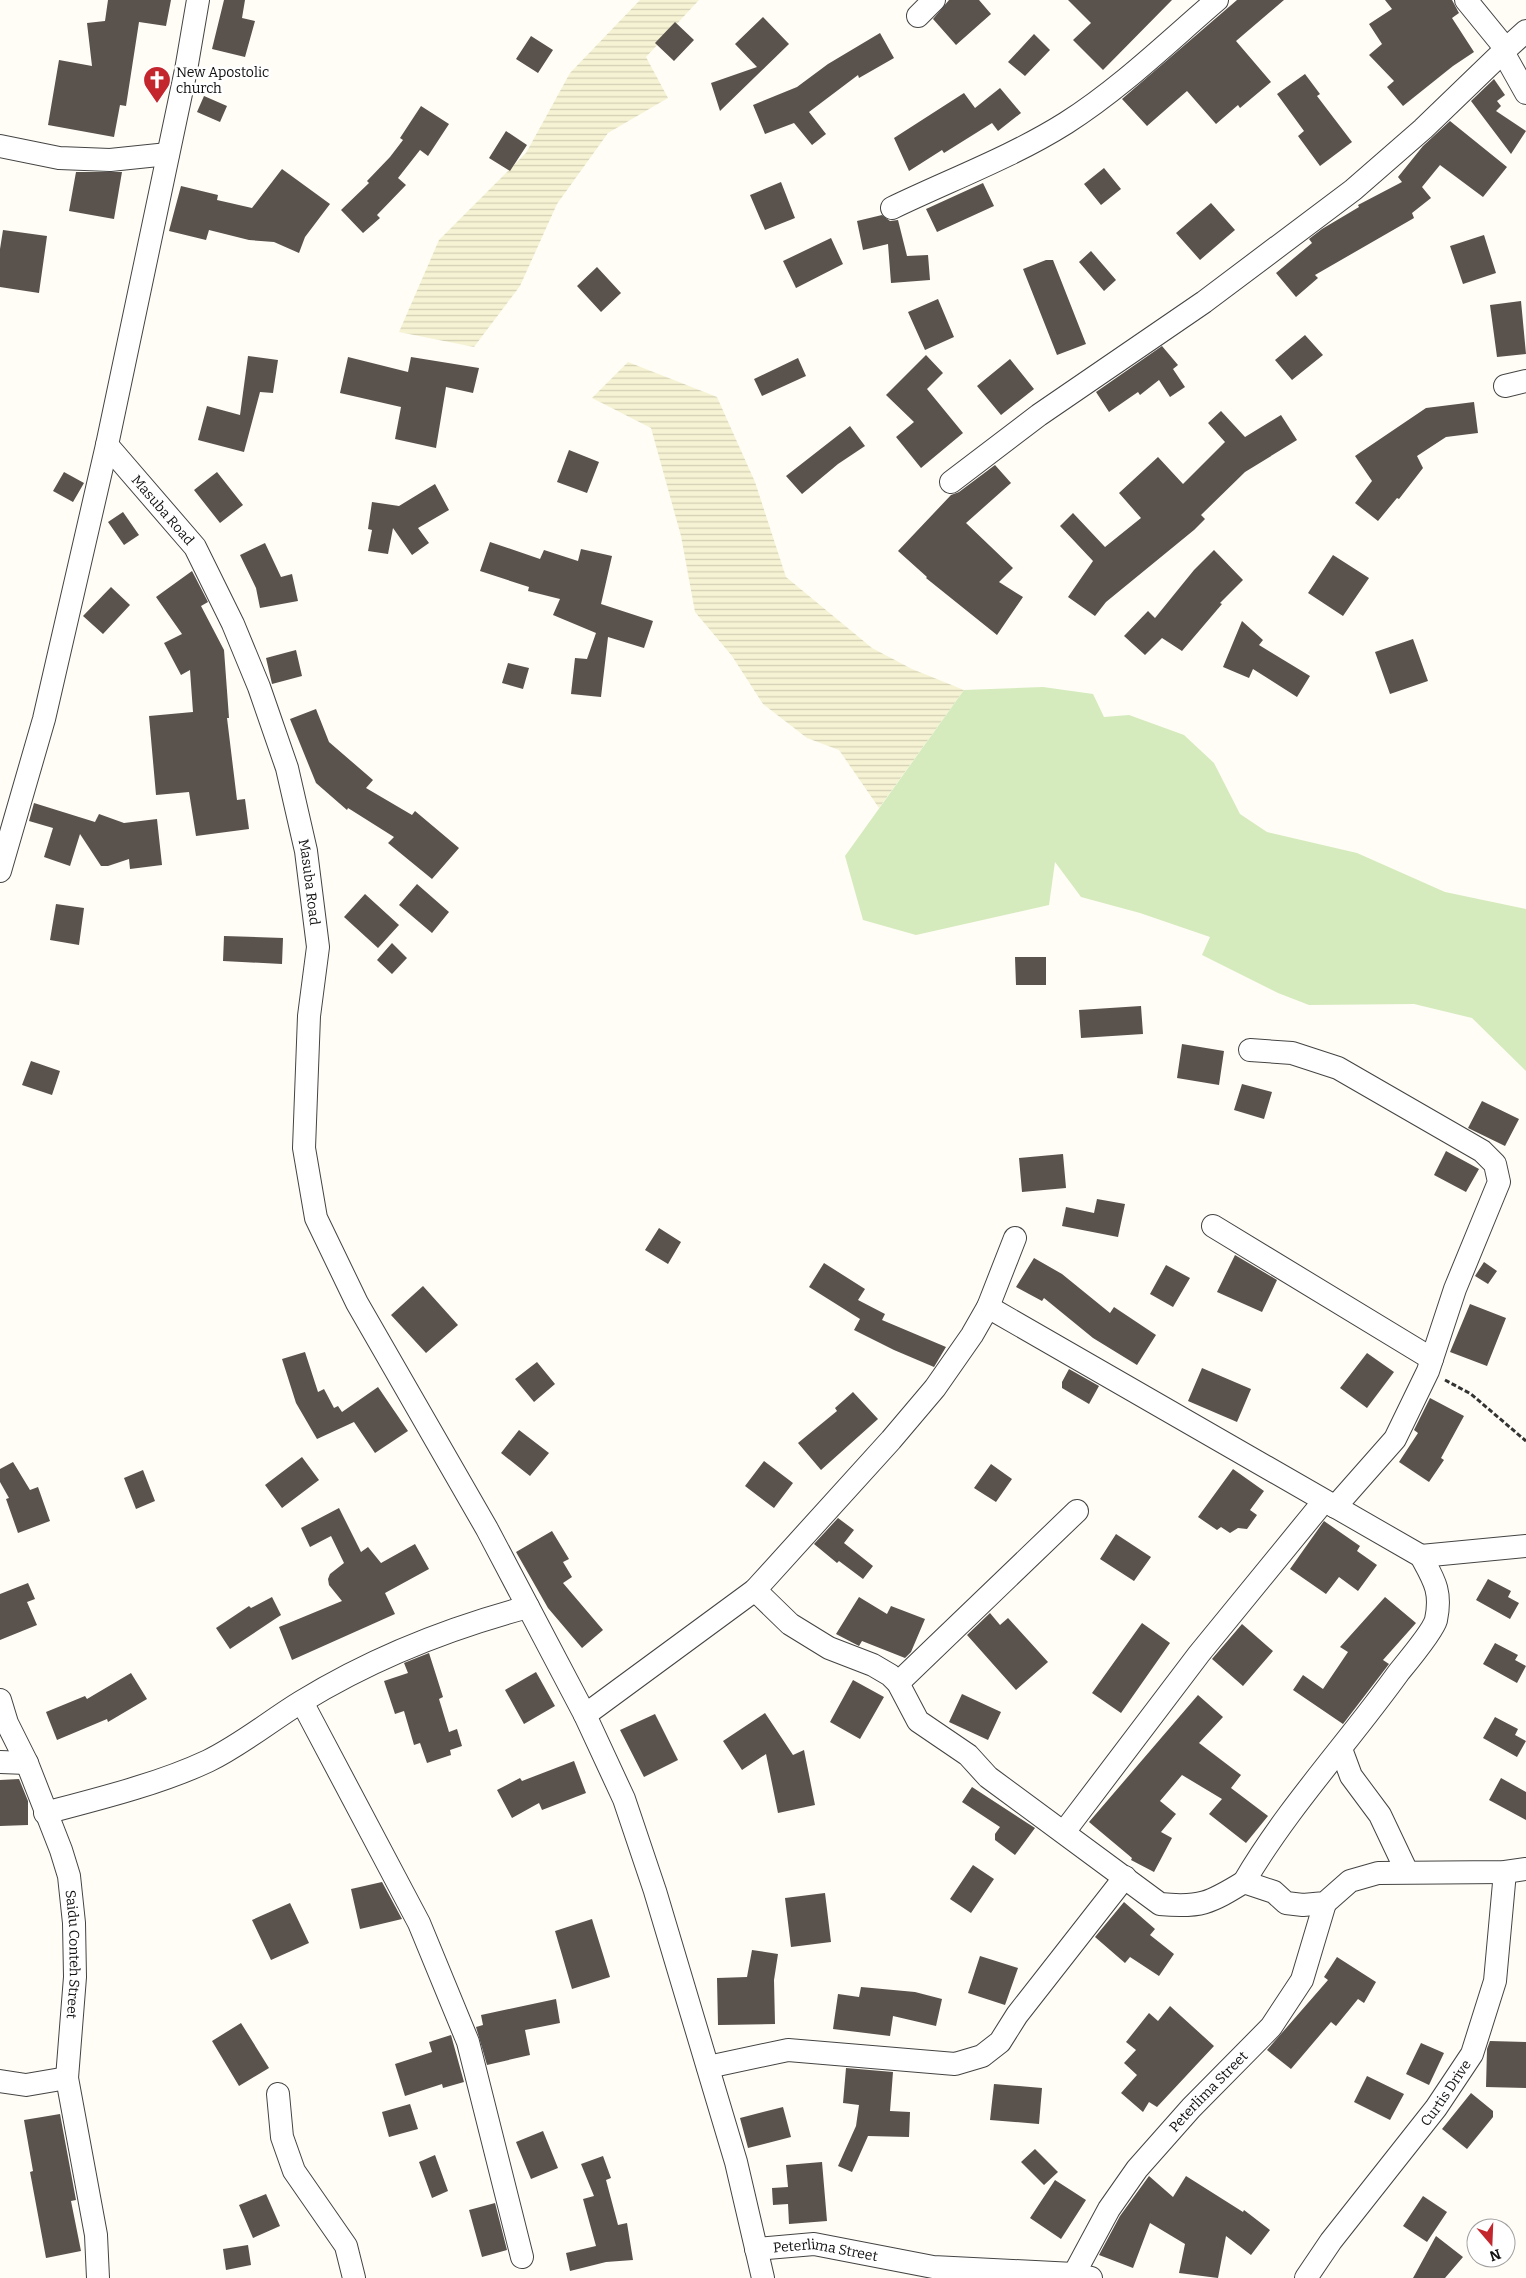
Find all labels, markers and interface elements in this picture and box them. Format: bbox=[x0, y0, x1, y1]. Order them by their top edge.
place label: New Apostolic church bbox=[176, 64, 269, 97]
church icon: New Apostolic church bbox=[142, 65, 172, 104]
street label: Masuba Road bbox=[128, 472, 197, 549]
street label: Masuba Road bbox=[294, 837, 323, 926]
street label: Saidu Conteh Street bbox=[62, 1889, 83, 2019]
street label: Peterlima Street bbox=[1166, 2048, 1251, 2136]
street label: Curtis Drive bbox=[1417, 2057, 1475, 2130]
north arrow bbox=[1466, 2218, 1516, 2268]
street label: Peterlima Street bbox=[772, 2236, 879, 2265]
text: N bbox=[1487, 2245, 1503, 2265]

